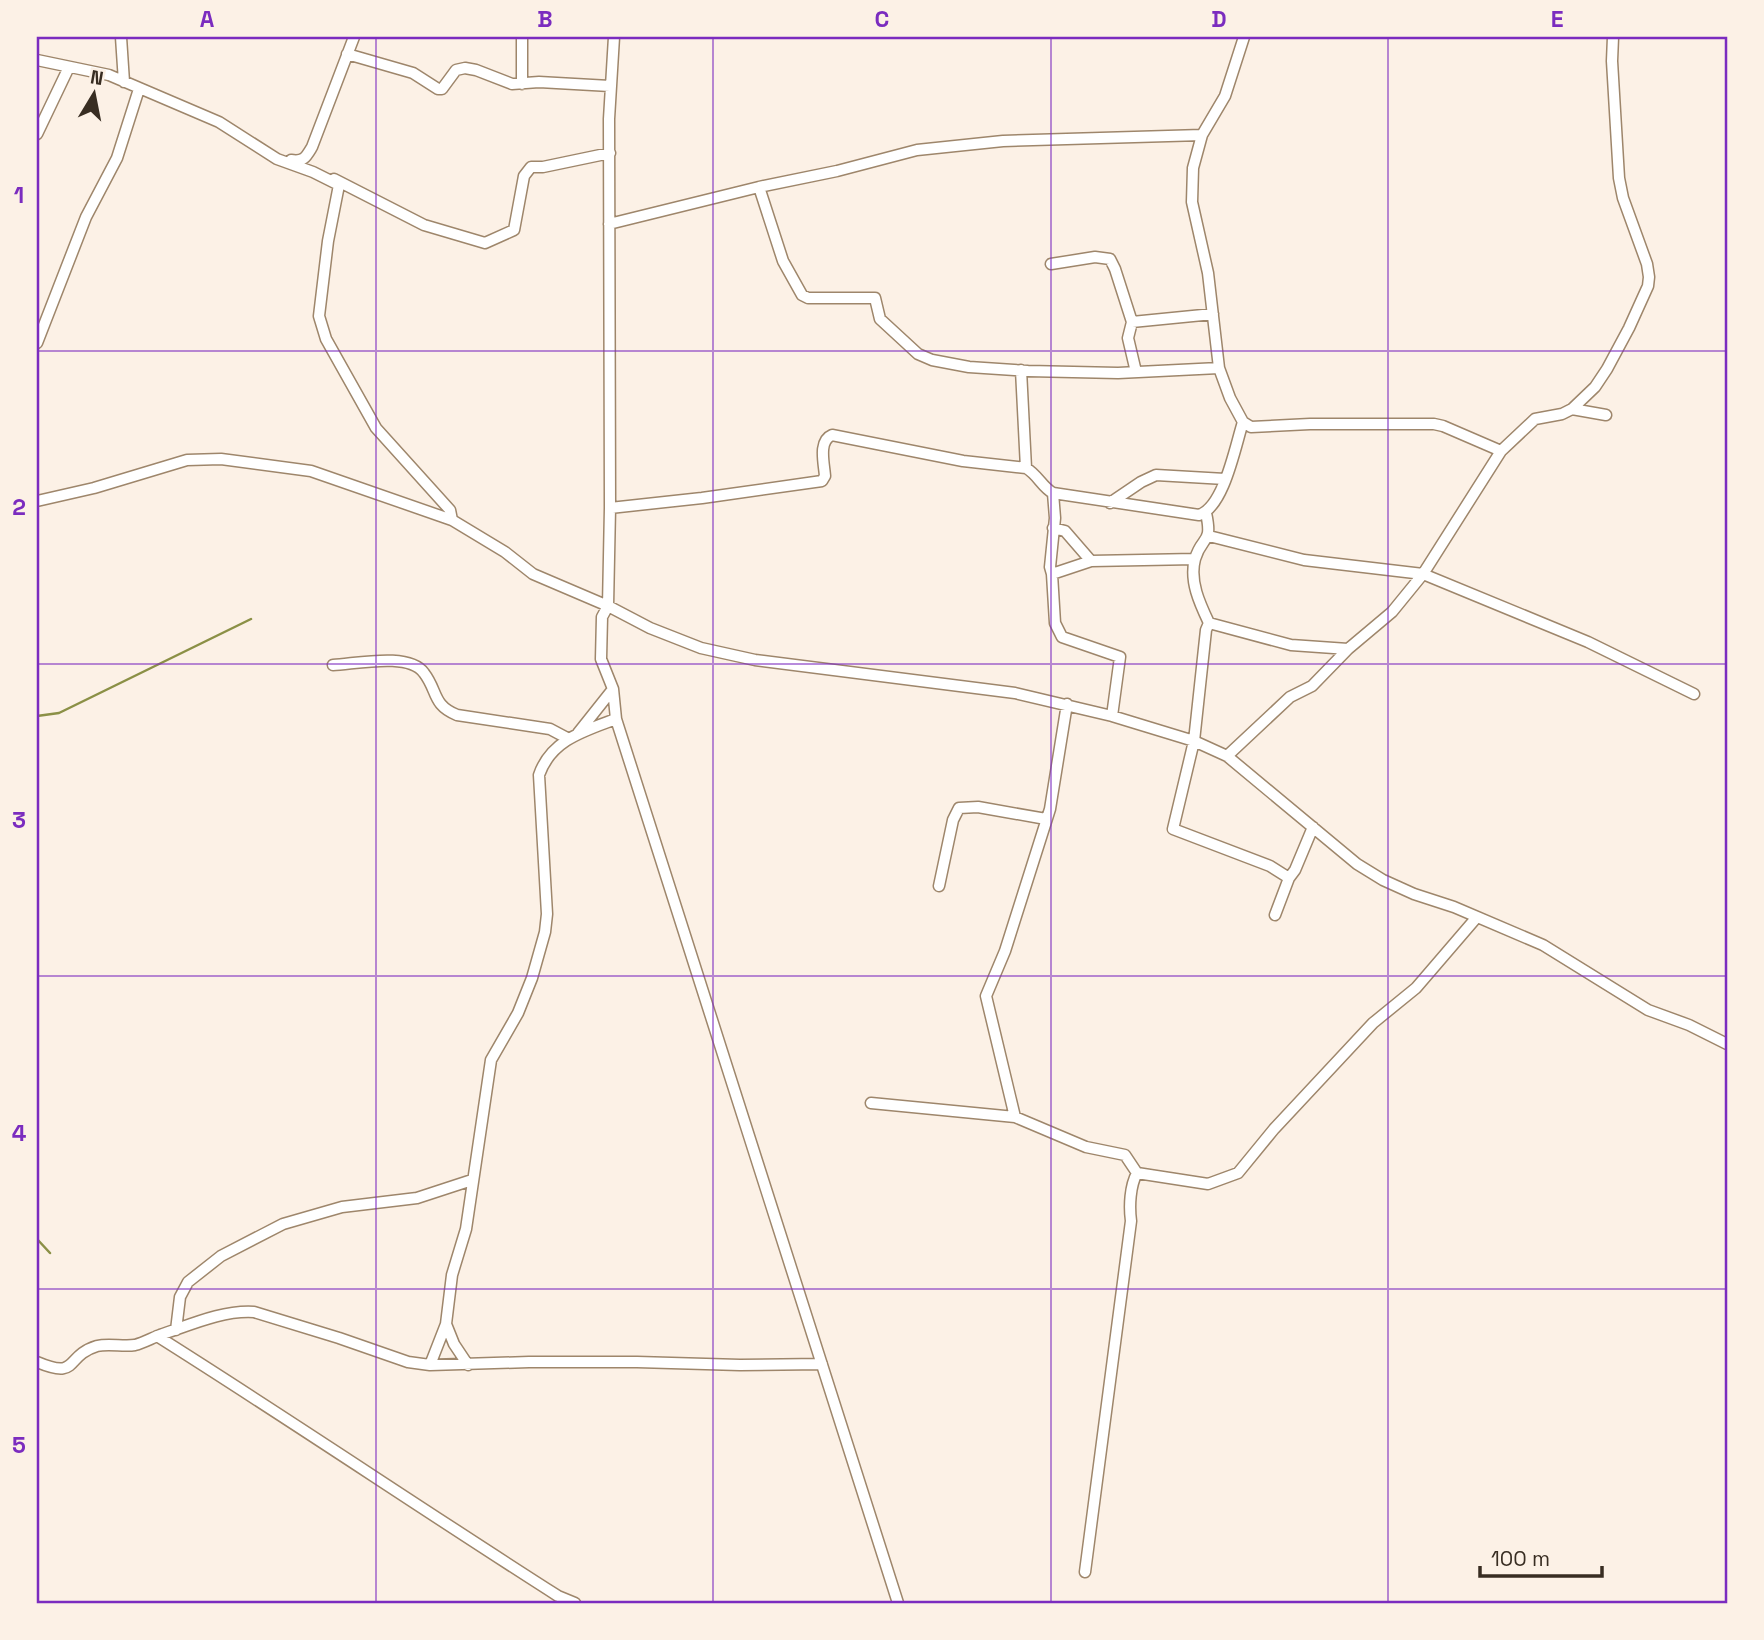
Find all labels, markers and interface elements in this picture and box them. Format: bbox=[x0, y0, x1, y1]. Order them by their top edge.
text: A bbox=[200, 4, 215, 34]
text: B bbox=[537, 4, 553, 34]
text: C bbox=[875, 4, 889, 34]
text: D bbox=[1211, 4, 1227, 34]
text: E bbox=[1551, 4, 1563, 34]
north arrow bbox=[60, 60, 130, 130]
text: N bbox=[88, 64, 105, 91]
text: 1 bbox=[14, 180, 24, 210]
text: 2 bbox=[12, 492, 26, 522]
text: 3 bbox=[12, 805, 26, 835]
text: 4 bbox=[12, 1118, 27, 1148]
text: 5 bbox=[12, 1430, 26, 1460]
scale bar bbox=[1480, 1535, 1603, 1579]
text: 100 m bbox=[1491, 1545, 1550, 1572]

